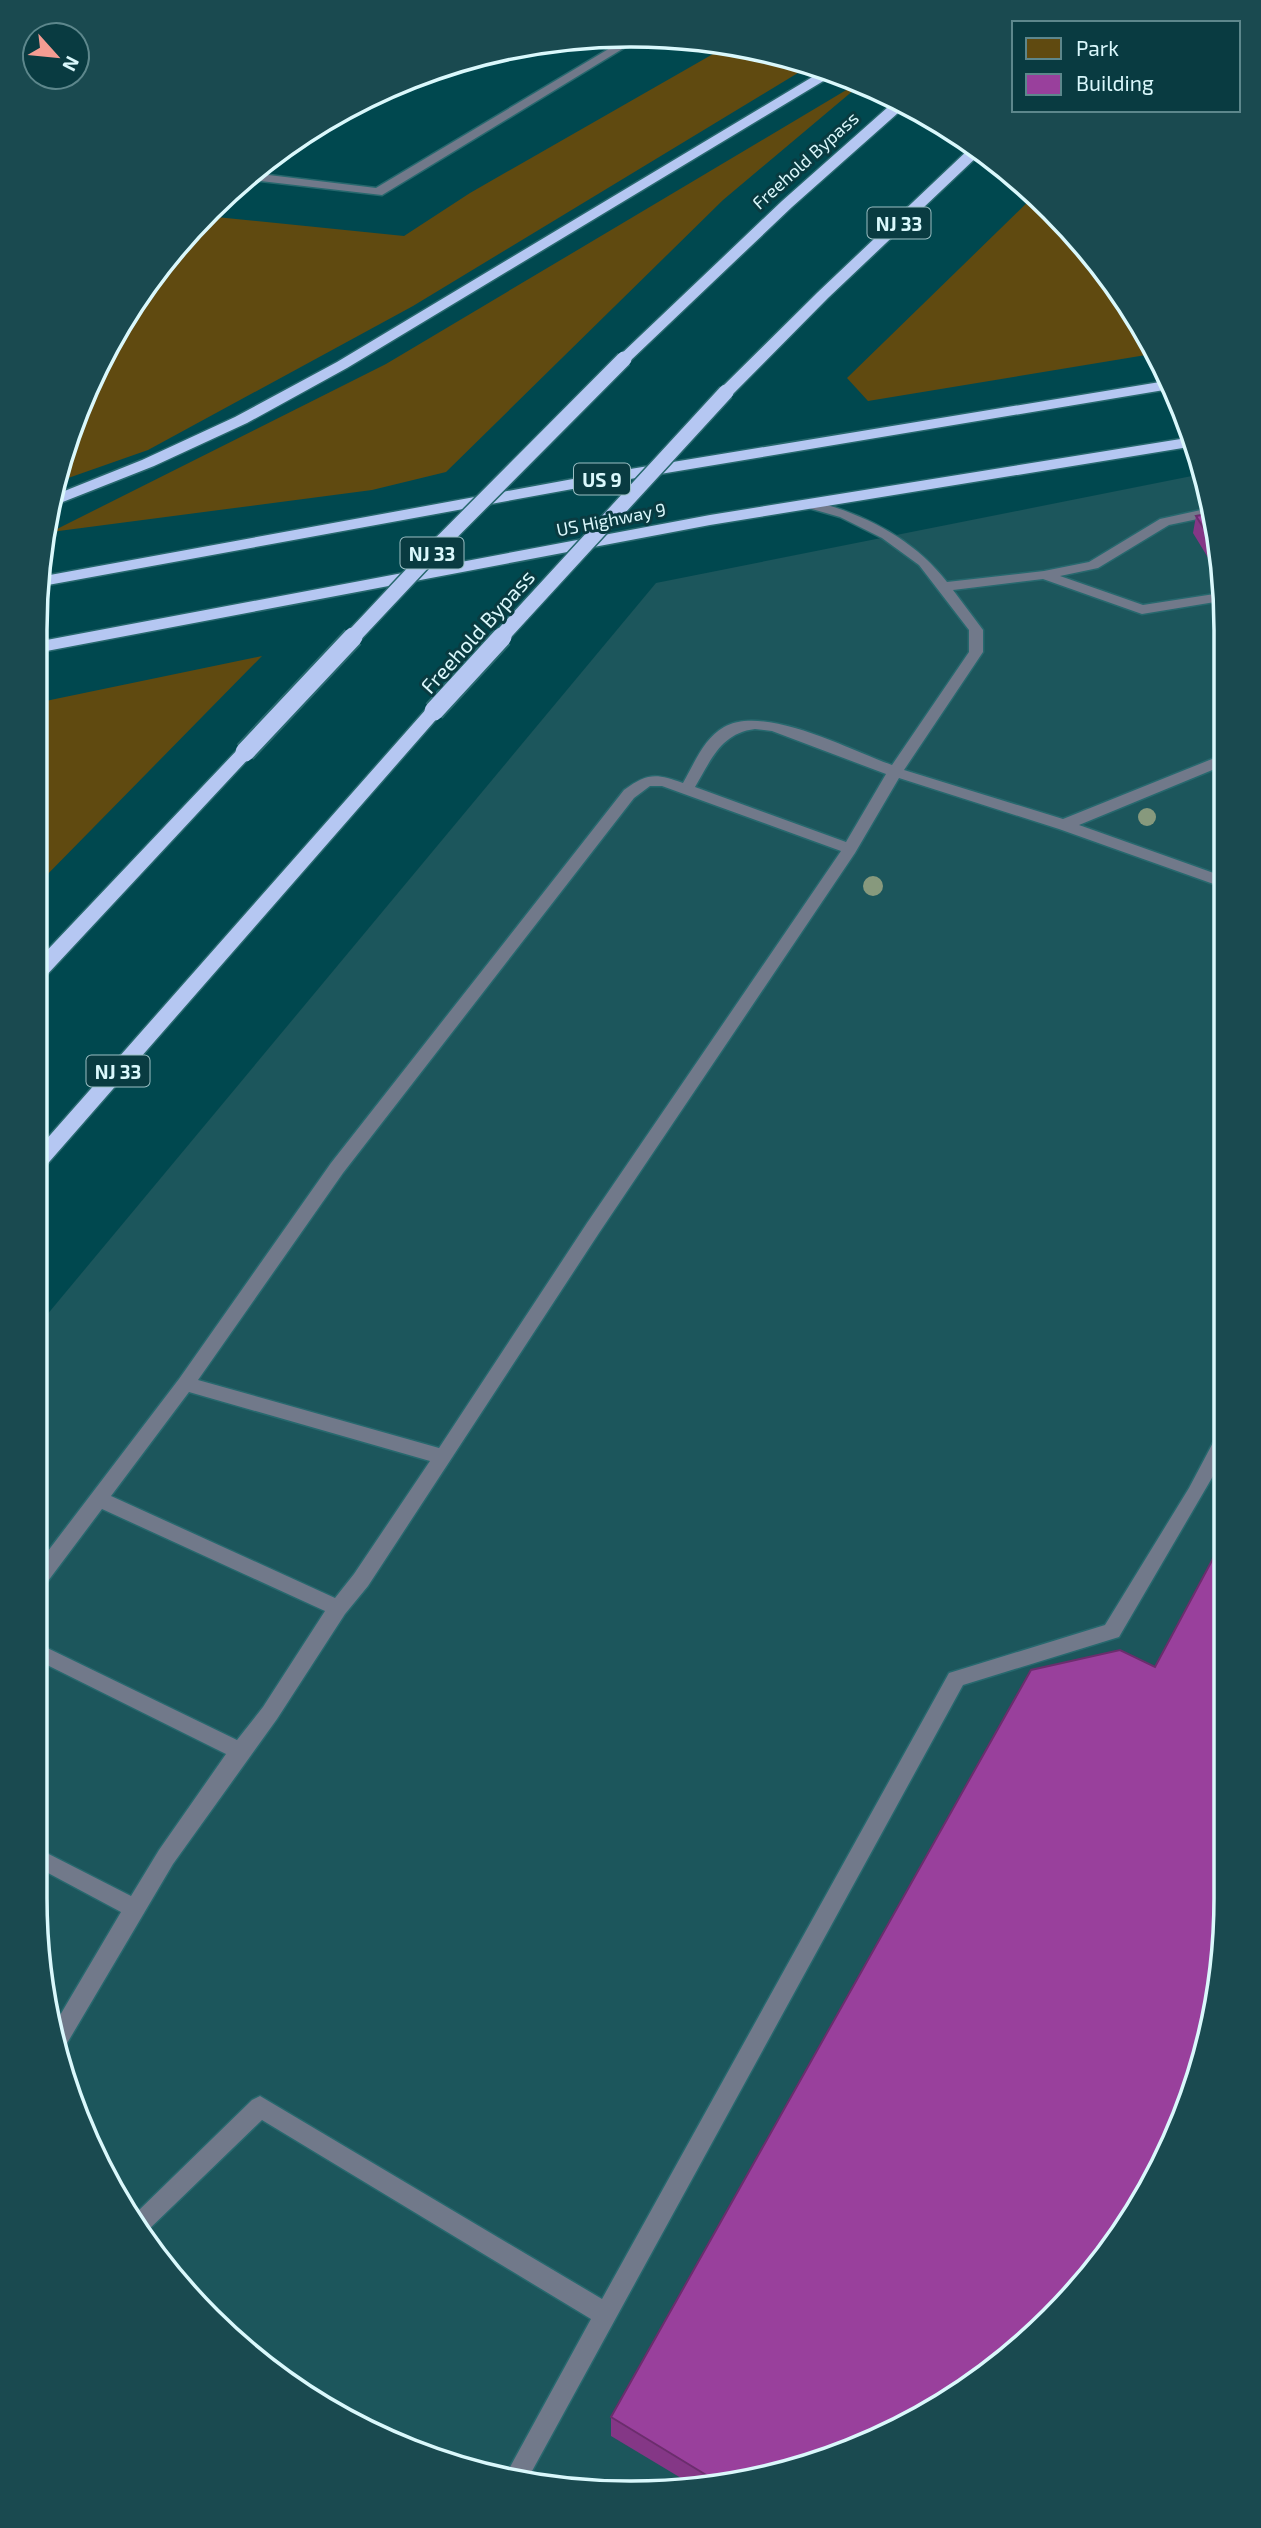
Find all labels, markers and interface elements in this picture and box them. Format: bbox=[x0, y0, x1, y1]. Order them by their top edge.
north arrow bbox=[21, 21, 91, 91]
legend bbox=[1012, 21, 1240, 112]
text: Park bbox=[1076, 35, 1119, 60]
text: N bbox=[58, 53, 85, 75]
text: Building bbox=[1076, 70, 1154, 95]
street label: Freehold Bypass bbox=[747, 107, 863, 213]
road number: NJ 33 bbox=[867, 208, 930, 238]
road number: US 9 bbox=[574, 464, 630, 494]
street label: US Highway 9 bbox=[554, 498, 668, 540]
road number: NJ 33 bbox=[400, 538, 464, 568]
street label: Freehold Bypass bbox=[415, 564, 539, 698]
road number: NJ 33 bbox=[86, 1056, 150, 1086]

